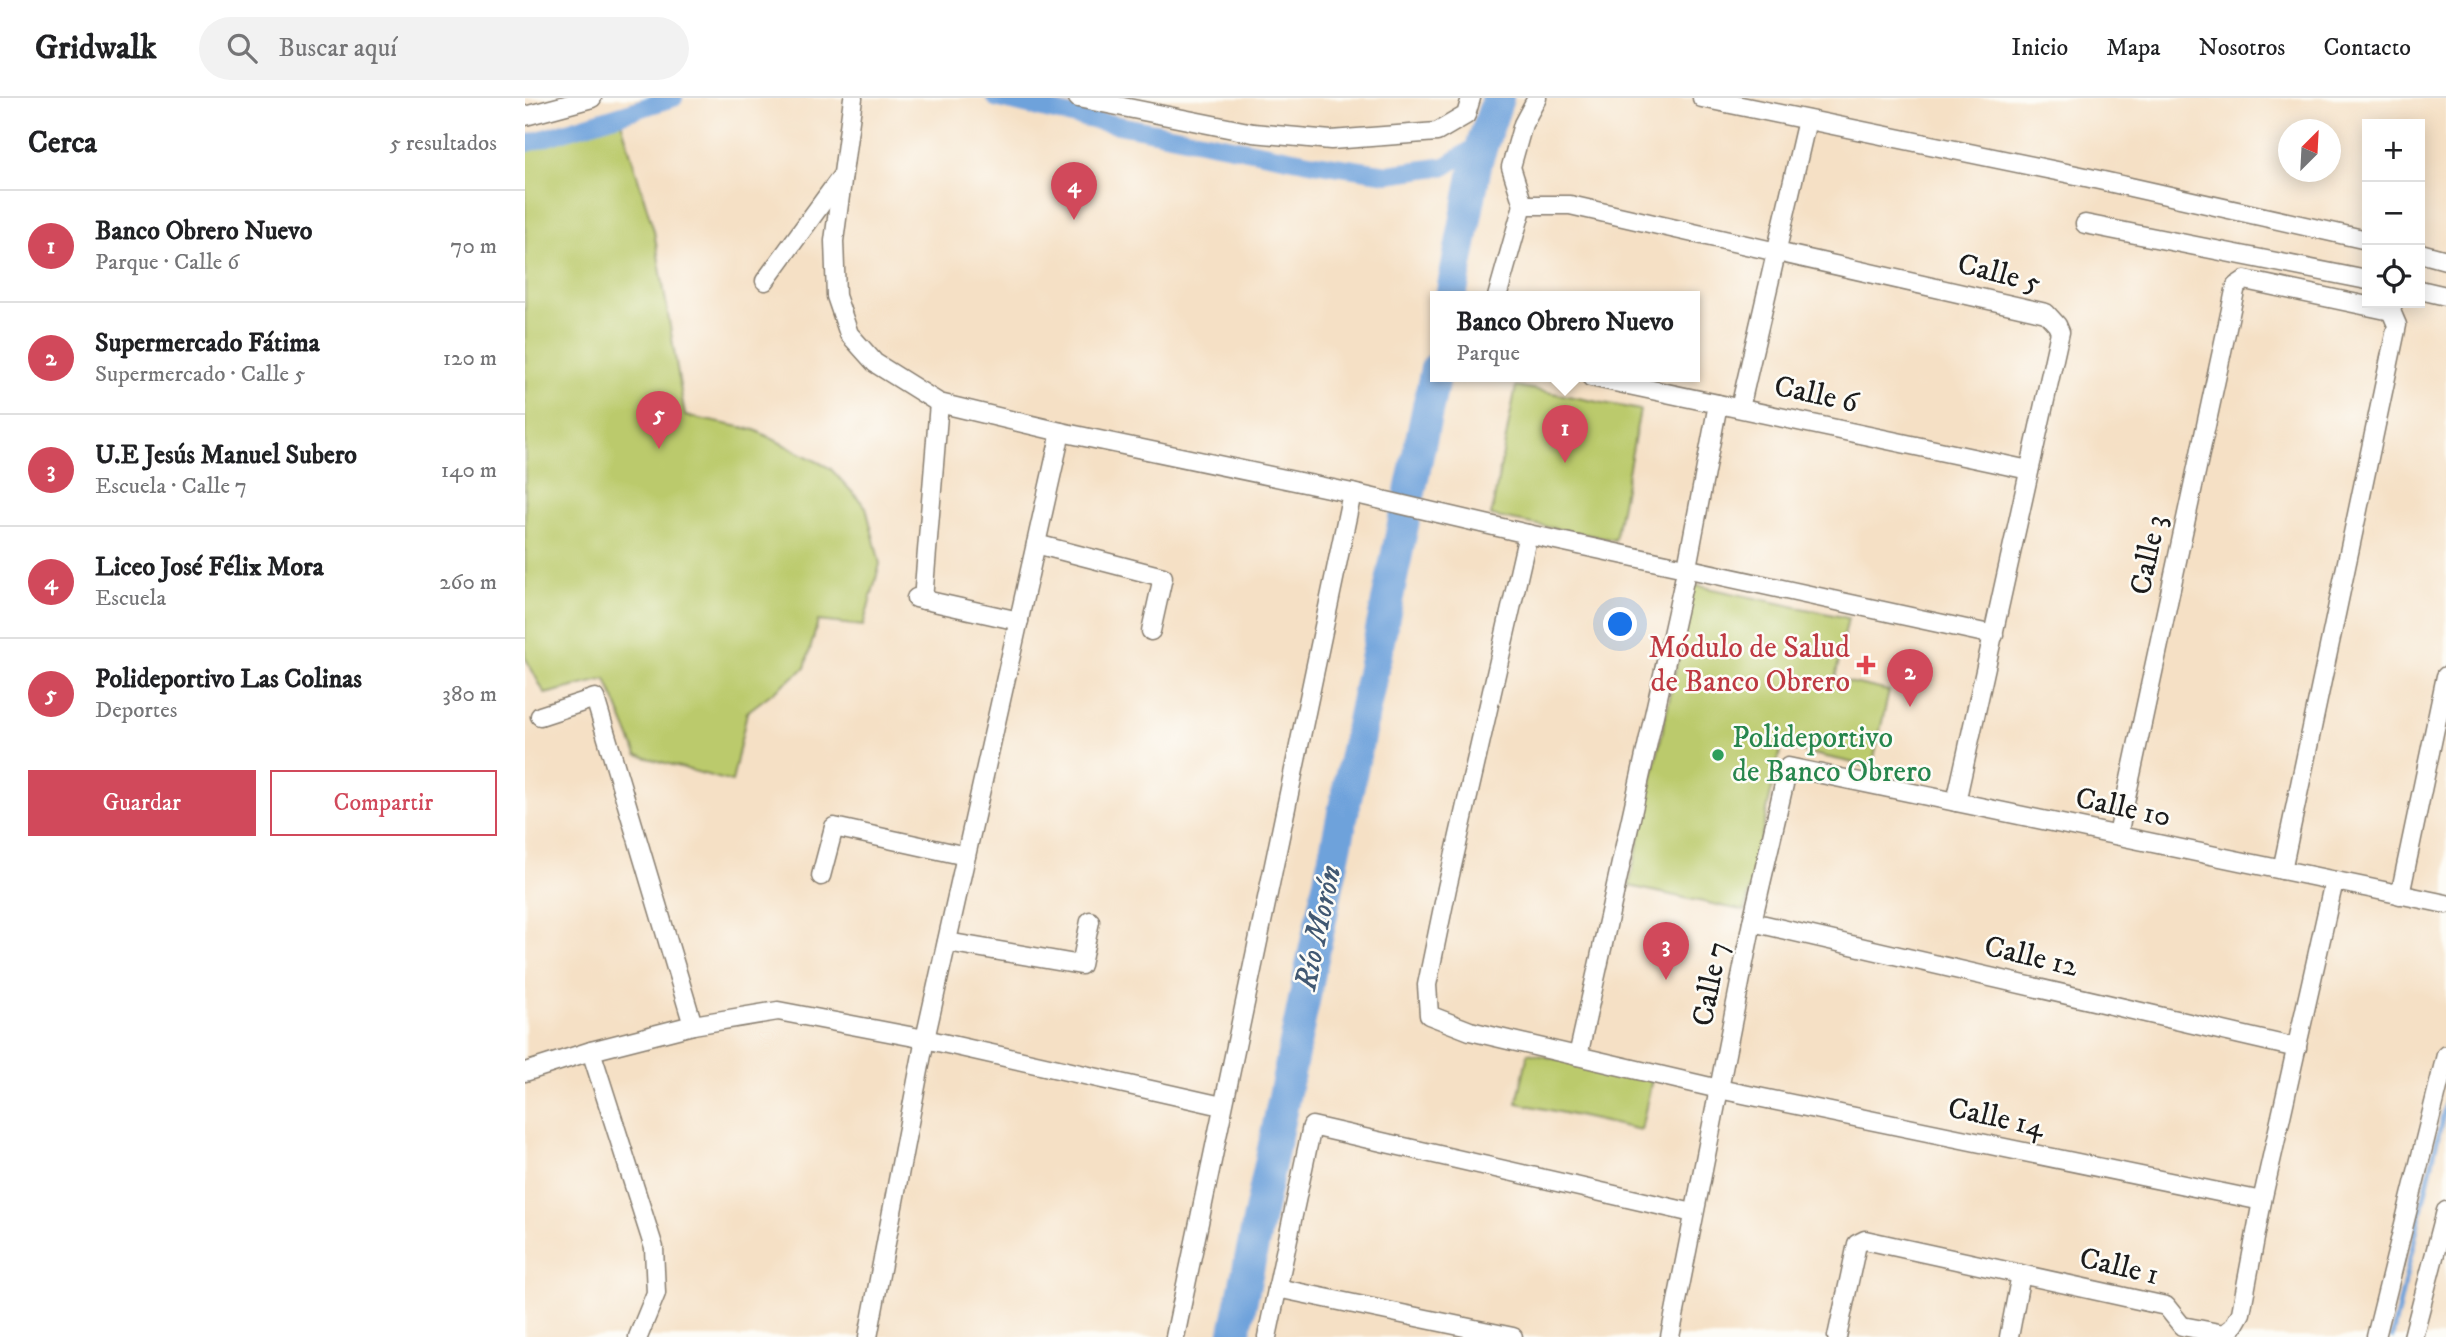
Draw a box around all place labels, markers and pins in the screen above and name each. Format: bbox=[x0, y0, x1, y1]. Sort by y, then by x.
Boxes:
pin: 4 bbox=[1051, 162, 1097, 220]
pin: 5 bbox=[636, 391, 682, 449]
pin: 1 bbox=[1542, 405, 1588, 463]
place label: Módulo de Salud de Banco Obrero bbox=[1648, 630, 1850, 701]
pin: 2 bbox=[1887, 649, 1933, 707]
marker: Módulo de Salud de Banco Obrero bbox=[1856, 655, 1876, 675]
place label: Polideportivo de Banco Obrero bbox=[1732, 720, 1932, 791]
marker: Polideportivo de Banco Obrero bbox=[1710, 747, 1726, 763]
pin: 3 bbox=[1643, 922, 1689, 980]

